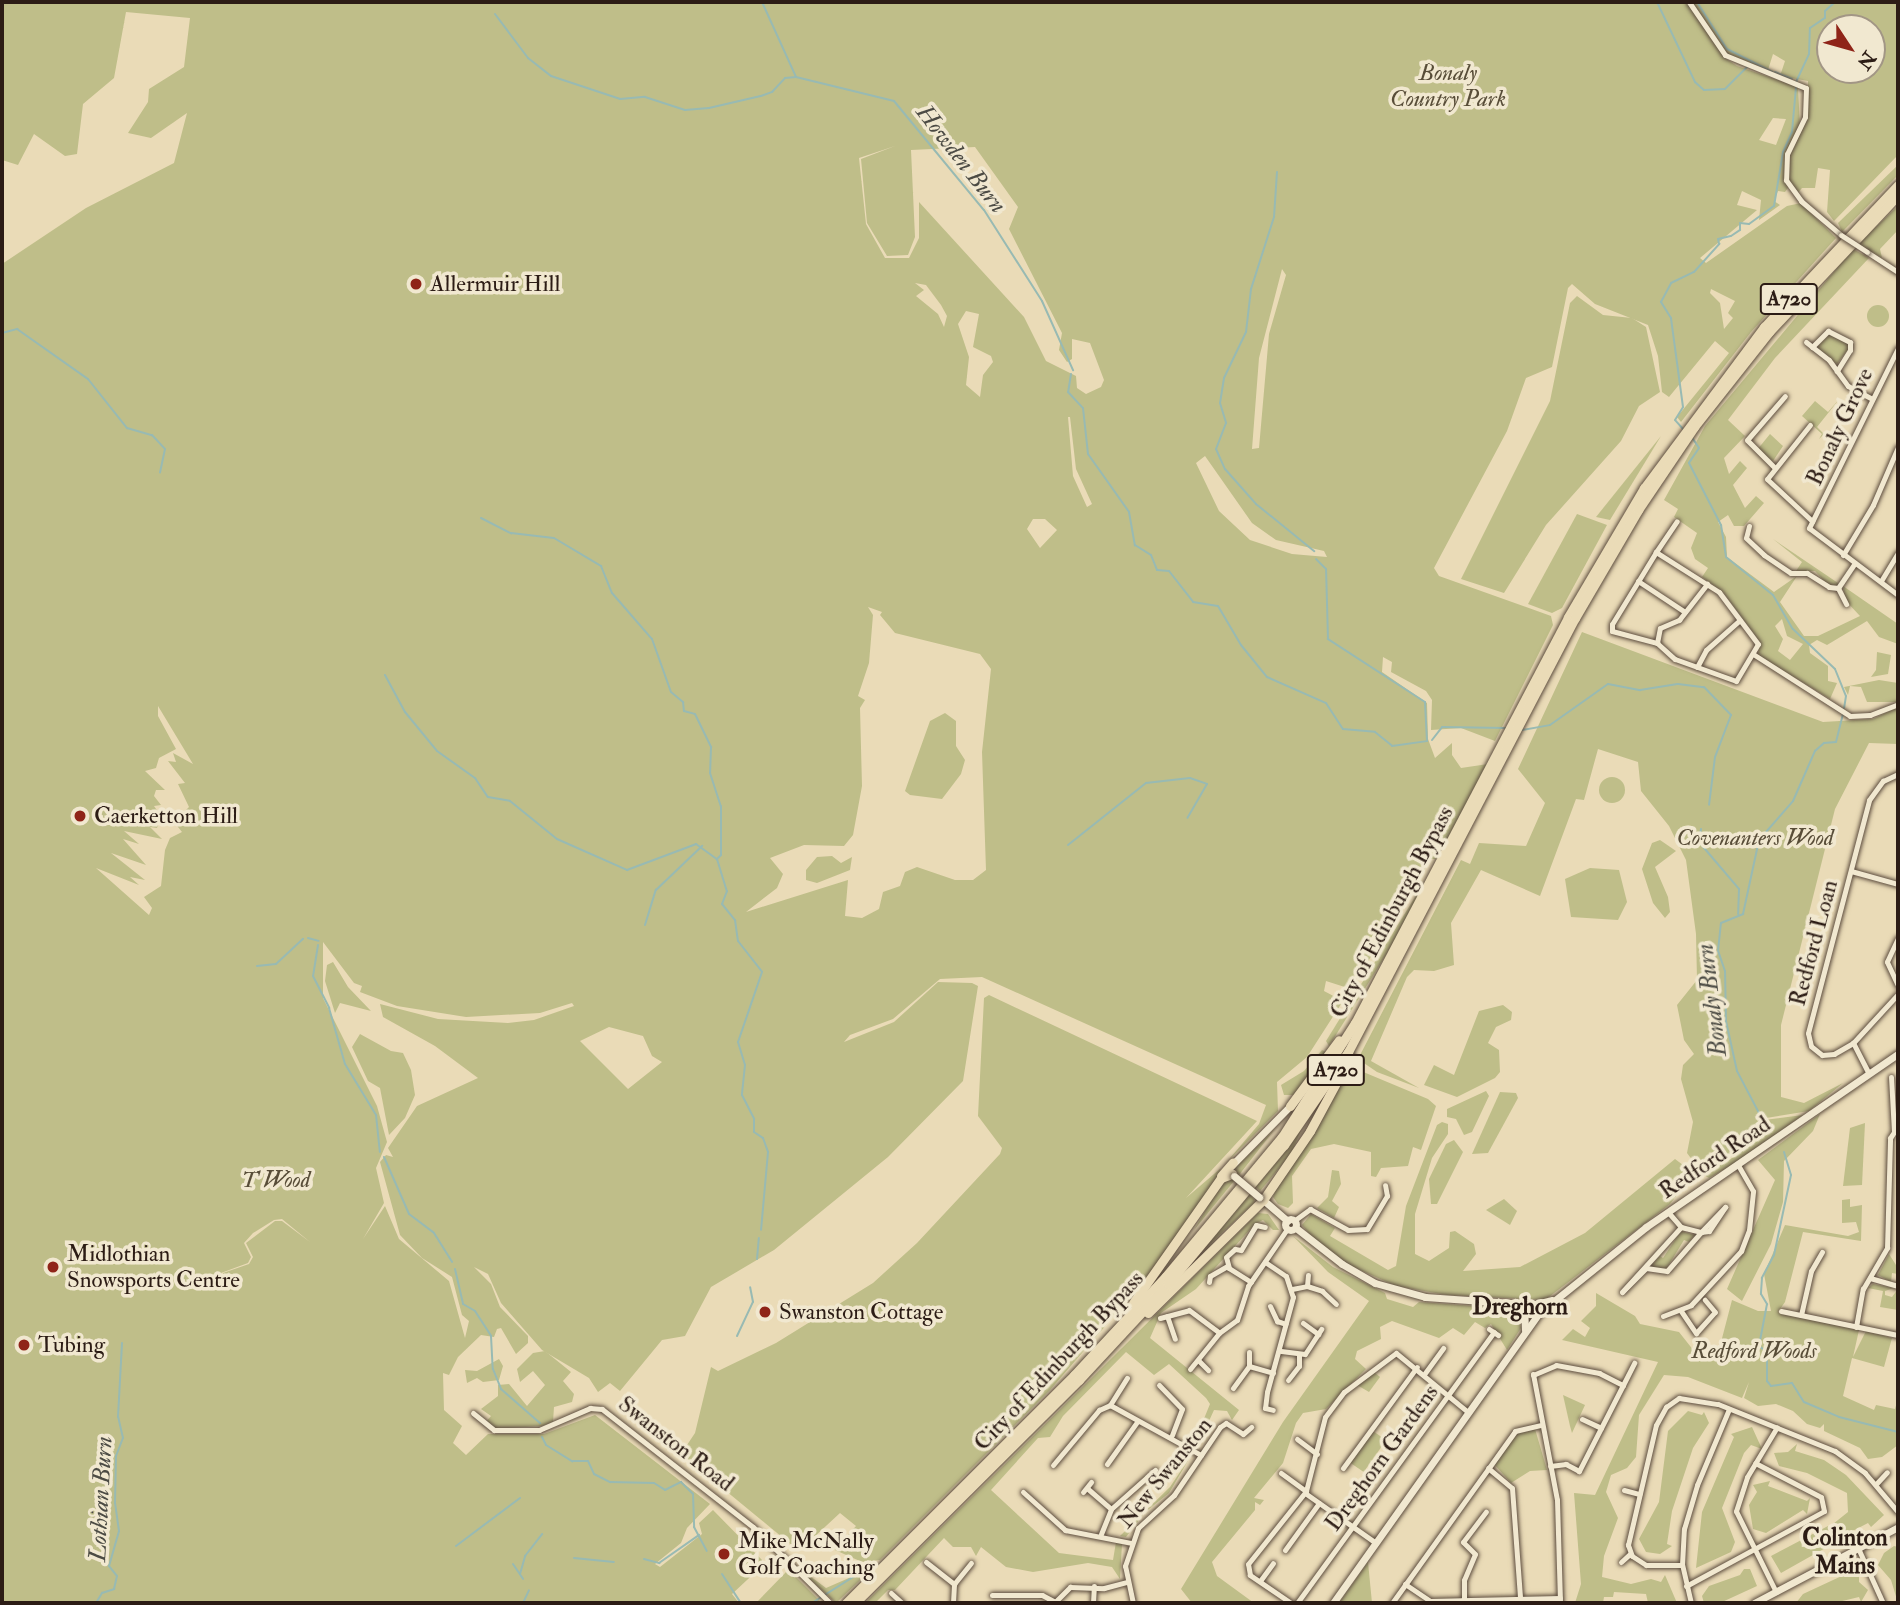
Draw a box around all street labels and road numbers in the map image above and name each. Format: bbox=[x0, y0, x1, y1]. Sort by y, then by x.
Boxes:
road number: A720 bbox=[1759, 282, 1819, 316]
street label: Bonaly Grove bbox=[1801, 364, 1879, 490]
street label: City of Edinburgh Bypass bbox=[1324, 801, 1460, 1023]
street label: Redford Loan bbox=[1784, 877, 1844, 1009]
road number: A720 bbox=[1306, 1052, 1366, 1088]
street label: Redford Road bbox=[1654, 1111, 1776, 1205]
street label: City of Edinburgh Bypass bbox=[968, 1265, 1150, 1457]
street label: Dreghorn Gardens bbox=[1320, 1379, 1444, 1537]
street label: Swanston Road bbox=[613, 1390, 739, 1498]
street label: New Swanston bbox=[1112, 1412, 1218, 1534]

